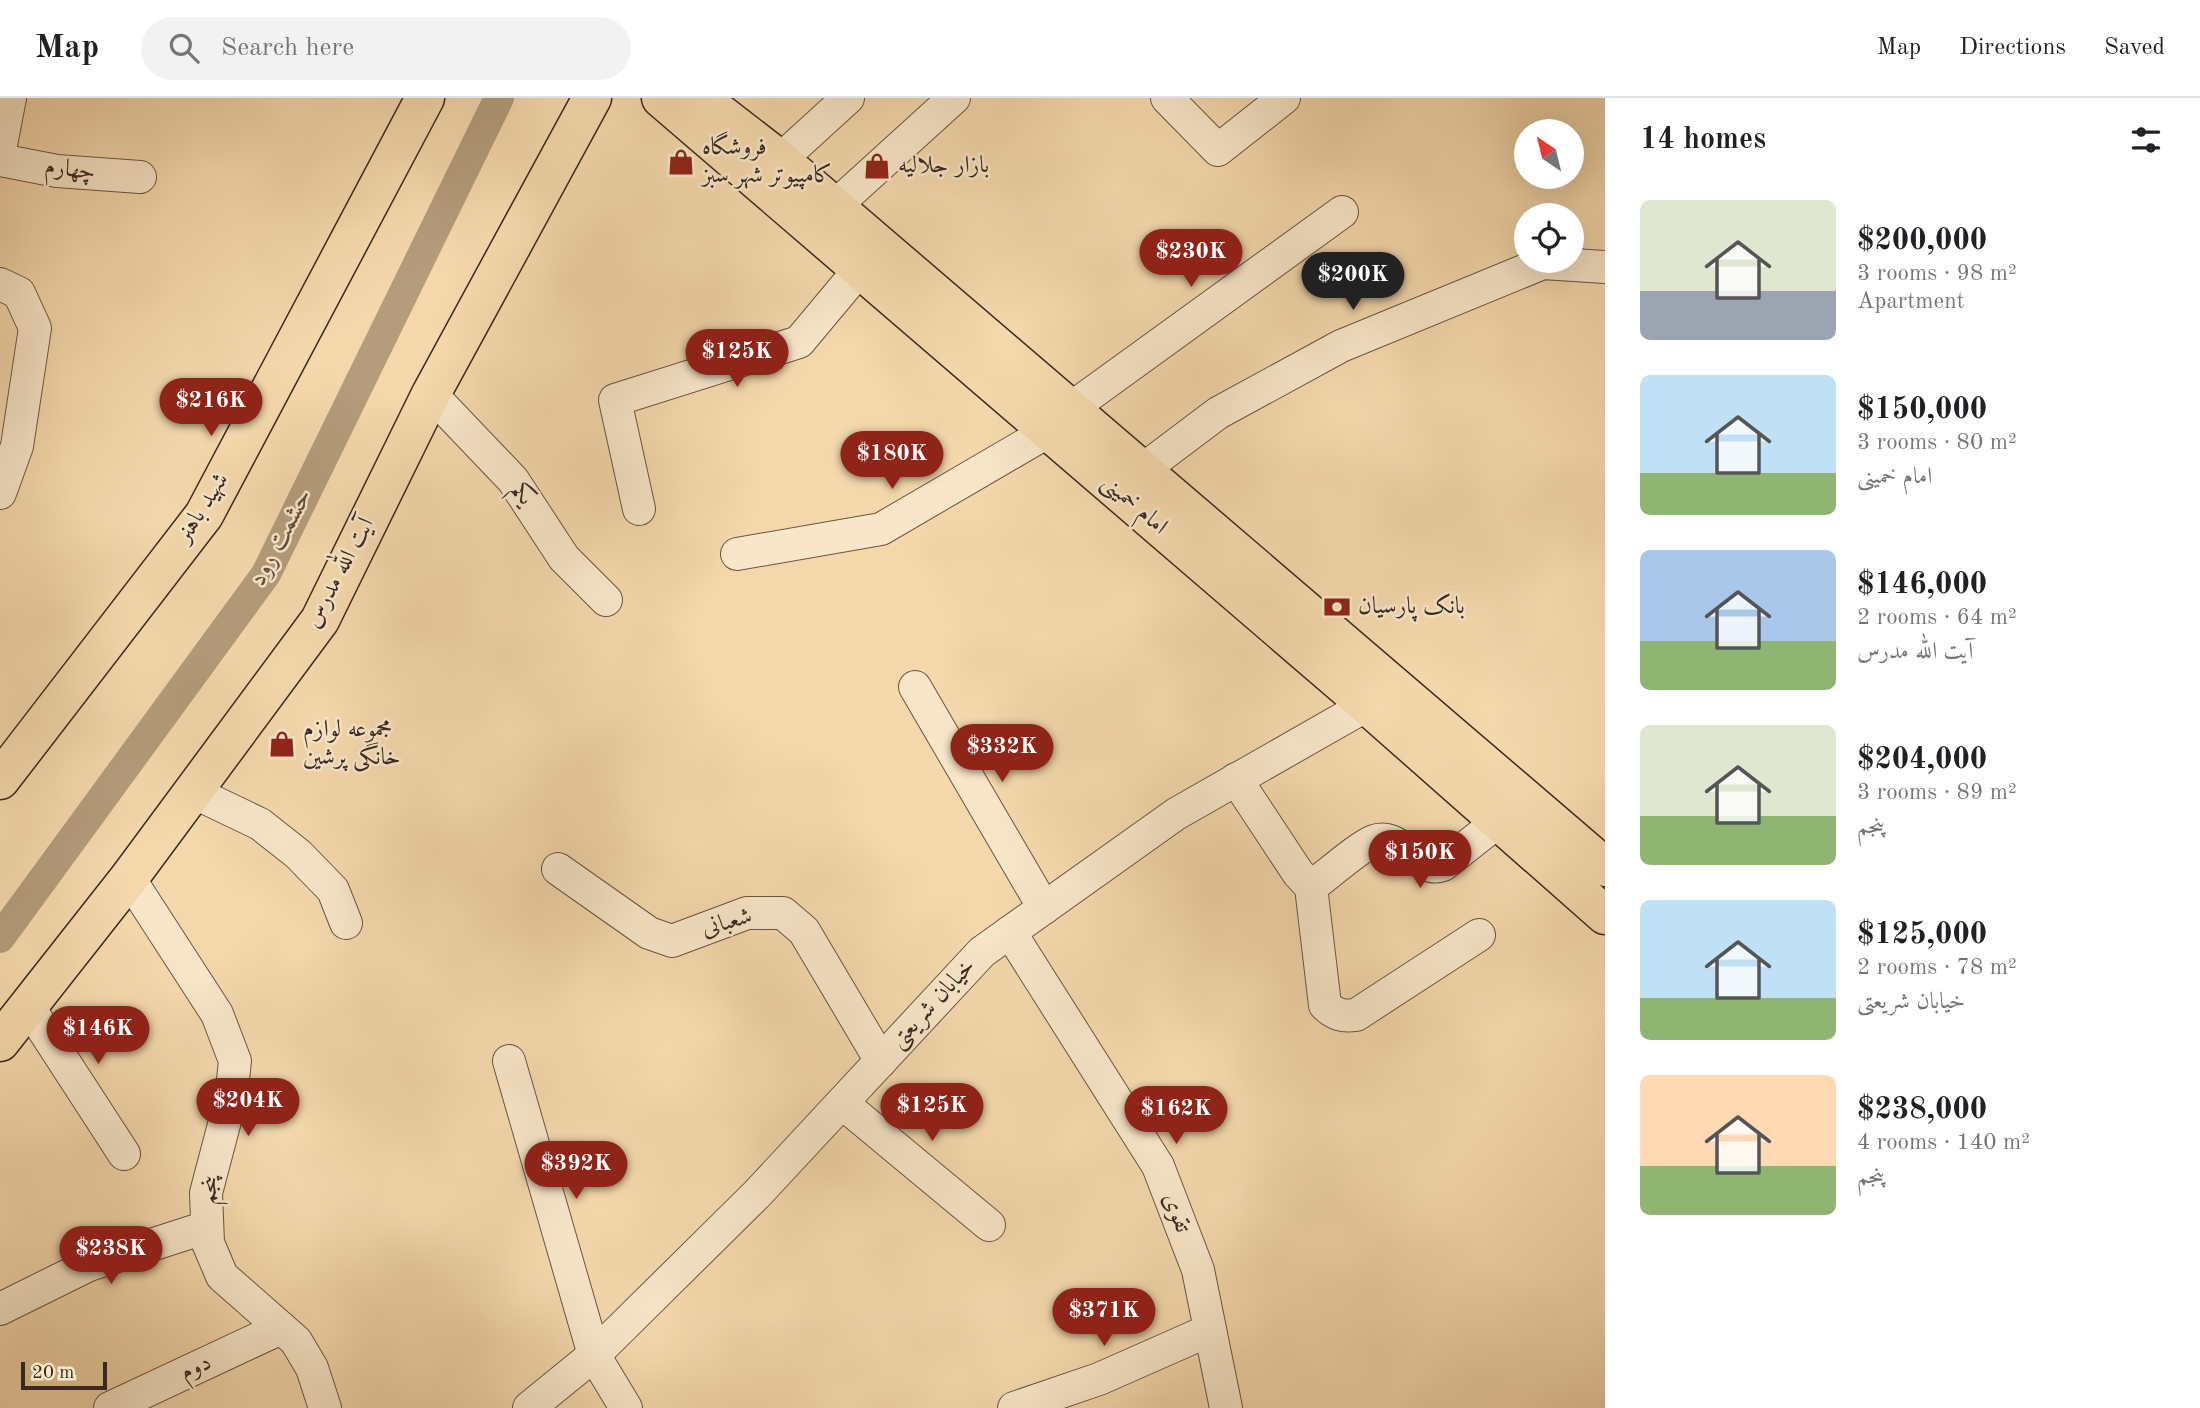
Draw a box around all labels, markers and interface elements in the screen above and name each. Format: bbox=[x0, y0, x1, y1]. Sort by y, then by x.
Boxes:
search box bbox=[141, 17, 631, 80]
icon: search bbox=[165, 29, 203, 67]
text: Map bbox=[35, 32, 99, 65]
text: Search here bbox=[221, 35, 354, 61]
text: Map bbox=[1877, 36, 1921, 60]
text: Directions bbox=[1959, 36, 2066, 60]
text: Saved bbox=[2104, 36, 2165, 60]
north arrow bbox=[1514, 119, 1584, 189]
map controls bbox=[1514, 119, 1584, 273]
icon: filters bbox=[2127, 121, 2165, 159]
text: 14 homes bbox=[1640, 125, 1766, 155]
place label: فروشگاه کامپیوتر شهر سبز bbox=[699, 131, 832, 190]
shop icon: فروشگاه کامپیوتر شهر سبز bbox=[666, 147, 696, 177]
shop icon: بازار جلالیه bbox=[862, 151, 892, 181]
place label: بازار جلالیه bbox=[898, 154, 989, 178]
street label: چهارم bbox=[42, 155, 97, 192]
button: locate bbox=[1514, 203, 1584, 273]
text: $200,000 bbox=[1857, 226, 1987, 256]
icon: home bbox=[1696, 228, 1780, 312]
pin: $230K bbox=[1142, 230, 1240, 289]
text: $230K bbox=[1155, 240, 1227, 263]
pin: $200K bbox=[1304, 252, 1402, 312]
text: 3 rooms · 98 m² bbox=[1857, 262, 2017, 285]
text: $200K bbox=[1317, 263, 1389, 286]
text: Apartment bbox=[1857, 290, 1965, 313]
pin: $125K bbox=[688, 330, 786, 389]
text: $125K bbox=[701, 340, 773, 363]
pin: $216K bbox=[162, 378, 260, 438]
text: $216K bbox=[175, 389, 247, 412]
text: $150,000 bbox=[1857, 395, 1987, 425]
icon: home bbox=[1696, 403, 1780, 487]
text: 3 rooms · 80 m² bbox=[1857, 431, 2017, 454]
pin: $180K bbox=[843, 432, 941, 491]
text: $180K bbox=[856, 442, 928, 465]
text: امام خمینی bbox=[1857, 465, 1932, 488]
street label: شهید باهنر bbox=[171, 469, 234, 550]
street label: امام خمینی bbox=[1092, 470, 1171, 545]
street label: یکم bbox=[500, 477, 541, 515]
water label: حشمت رود bbox=[245, 484, 318, 591]
street label: آیت الله مدرس bbox=[293, 507, 381, 633]
text: $146,000 bbox=[1857, 570, 1987, 600]
icon: home bbox=[1696, 578, 1780, 662]
bank icon: بانک پارسیان bbox=[1322, 592, 1352, 622]
place label: بانک پارسیان bbox=[1358, 593, 1465, 622]
text: 2 rooms · 64 m² bbox=[1857, 606, 2017, 629]
text: آیت الله مدرس bbox=[1857, 640, 1973, 663]
place label: مجموعه لوازم خانگی پرشین bbox=[303, 718, 401, 772]
pin: $332K bbox=[953, 724, 1051, 784]
shop icon: مجموعه لوازم خانگی پرشین bbox=[267, 729, 297, 759]
text: $332K bbox=[966, 735, 1038, 758]
text: $204,000 bbox=[1857, 745, 1987, 775]
icon: home bbox=[1696, 753, 1780, 837]
text: 3 rooms · 89 m² bbox=[1857, 781, 2017, 804]
text: پنجم bbox=[1857, 815, 1885, 838]
pin: $150K bbox=[1371, 830, 1469, 890]
text: $150K bbox=[1384, 841, 1456, 864]
street label: شعبانی bbox=[699, 904, 755, 942]
text: $125,000 bbox=[1857, 920, 1987, 950]
icon: home bbox=[1696, 928, 1780, 1012]
street label: خیابان شریعتی bbox=[886, 955, 982, 1056]
text: 2 rooms · 78 m² bbox=[1857, 956, 2017, 979]
text: خیابان شریعتی bbox=[1857, 990, 1965, 1013]
pin: $146K bbox=[49, 1006, 147, 1066]
text: $146K bbox=[62, 1017, 134, 1040]
pin: $204K bbox=[199, 1079, 297, 1138]
pin: $125K bbox=[883, 1084, 981, 1143]
pin: $162K bbox=[1127, 1086, 1225, 1146]
text: $204K bbox=[212, 1089, 284, 1112]
text: $125K bbox=[896, 1094, 968, 1117]
text: $238,000 bbox=[1857, 1095, 1987, 1125]
text: $162K bbox=[1140, 1097, 1212, 1120]
icon: home bbox=[1696, 1103, 1780, 1187]
text: 4 rooms · 140 m² bbox=[1857, 1131, 2030, 1154]
pin: $392K bbox=[527, 1142, 625, 1201]
text: $392K bbox=[540, 1152, 612, 1175]
text: پنجم bbox=[1857, 1165, 1885, 1188]
street label: پنجم bbox=[196, 1172, 232, 1207]
street label: تقوی bbox=[1157, 1190, 1195, 1237]
pin: $238K bbox=[62, 1226, 160, 1286]
text: $238K bbox=[75, 1237, 147, 1260]
pin: $371K bbox=[1055, 1288, 1153, 1348]
text: $371K bbox=[1068, 1299, 1140, 1322]
street label: دوم bbox=[177, 1351, 218, 1392]
scale bar bbox=[21, 1359, 107, 1391]
text: 20 m bbox=[32, 1364, 74, 1383]

